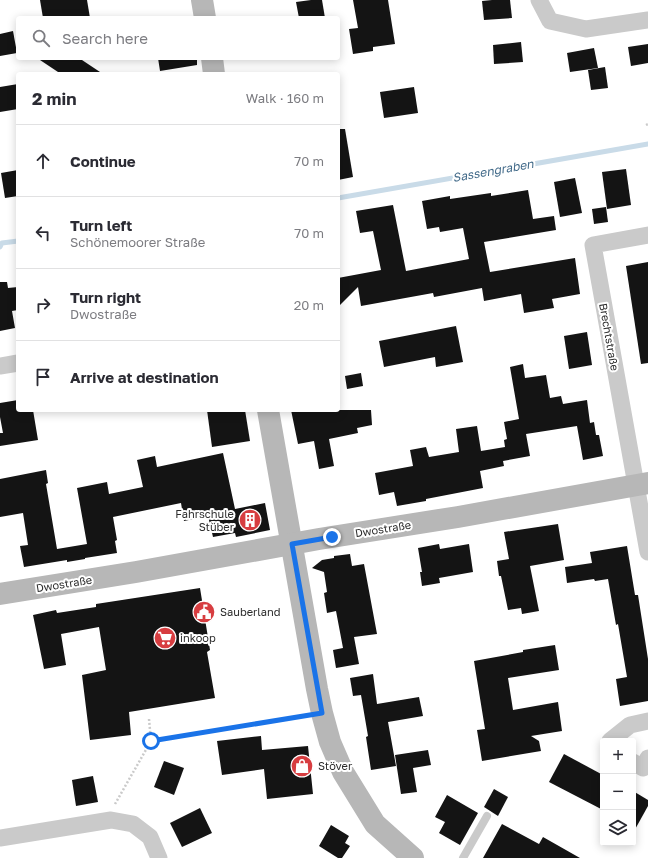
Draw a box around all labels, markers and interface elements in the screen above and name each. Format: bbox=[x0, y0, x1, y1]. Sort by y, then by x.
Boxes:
search box bbox=[16, 16, 340, 60]
icon: search bbox=[30, 27, 52, 49]
text: Search here bbox=[62, 29, 148, 47]
text: 2 min bbox=[32, 88, 76, 109]
text: Walk · 160 m bbox=[246, 90, 324, 106]
icon: ahead bbox=[32, 150, 54, 172]
text: Continue bbox=[70, 152, 136, 170]
text: 70 m bbox=[294, 153, 324, 169]
water label: Sassengraben bbox=[451, 156, 535, 185]
text: Turn left bbox=[70, 216, 132, 234]
icon: left bbox=[32, 222, 54, 244]
text: 70 m bbox=[294, 225, 324, 241]
text: Schönemoorer Straße bbox=[70, 234, 205, 250]
text: Turn right bbox=[70, 288, 141, 306]
icon: right bbox=[32, 294, 54, 316]
text: 20 m bbox=[294, 297, 324, 313]
street label: Brechtstraße bbox=[597, 302, 622, 372]
text: Dwostraße bbox=[70, 306, 137, 322]
icon: arrive bbox=[32, 366, 54, 388]
text: Arrive at destination bbox=[70, 368, 219, 386]
place label: Fahrschule Stüber bbox=[175, 507, 235, 533]
building icon: Fahrschule Stüber bbox=[237, 507, 263, 533]
street label: Dwostraße bbox=[354, 518, 412, 539]
route end bbox=[323, 528, 341, 546]
street label: Dwostraße bbox=[35, 573, 93, 594]
public building icon: Sauberland bbox=[191, 599, 217, 625]
place label: Sauberland bbox=[220, 605, 281, 618]
supermarket icon: inkoop bbox=[152, 625, 178, 651]
place label: inkoop bbox=[180, 631, 216, 644]
route start bbox=[142, 732, 160, 750]
map controls bbox=[600, 738, 636, 846]
button: + bbox=[600, 738, 636, 774]
shop icon: Stöver bbox=[289, 753, 315, 779]
place label: Stöver bbox=[318, 759, 353, 772]
button: − bbox=[600, 774, 636, 810]
button: layers bbox=[600, 810, 636, 846]

